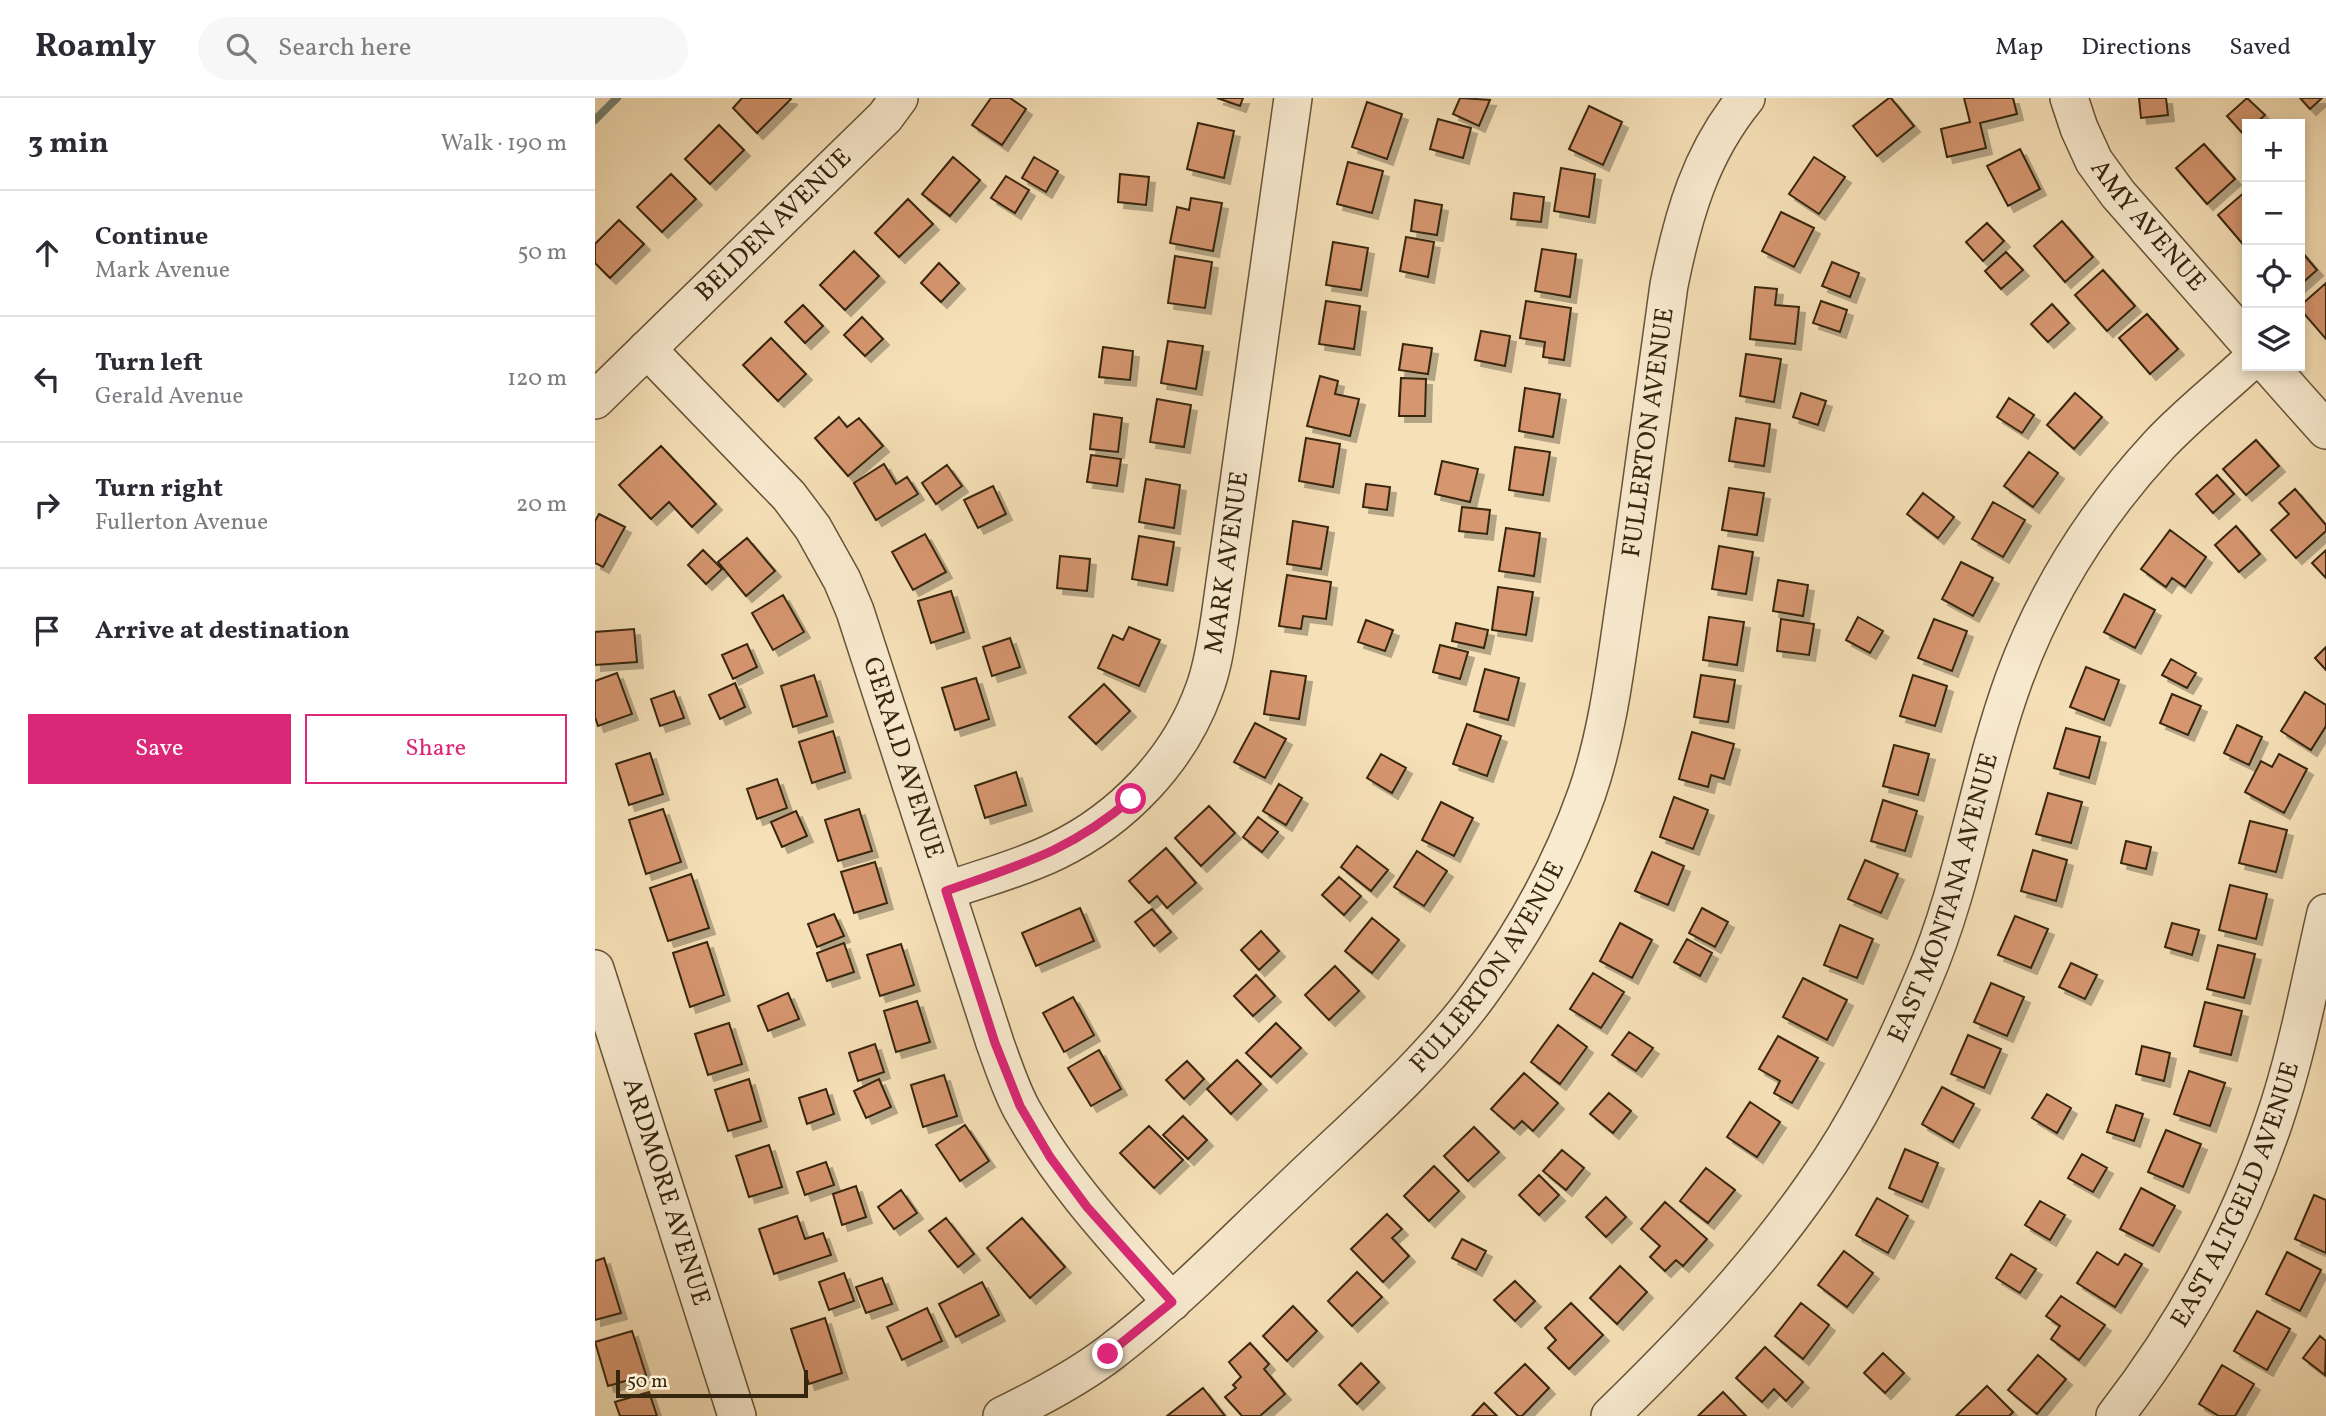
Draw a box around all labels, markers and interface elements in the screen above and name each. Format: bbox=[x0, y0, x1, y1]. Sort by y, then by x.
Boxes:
search box bbox=[198, 17, 688, 80]
text: Roamly bbox=[35, 25, 156, 71]
icon: search bbox=[222, 29, 260, 67]
text: Search here bbox=[278, 30, 411, 66]
text: Map bbox=[1995, 31, 2043, 65]
text: Directions bbox=[2081, 31, 2191, 65]
text: Saved bbox=[2229, 31, 2291, 65]
map controls bbox=[2242, 119, 2305, 371]
button: + bbox=[2242, 119, 2305, 182]
text: 3 min bbox=[28, 123, 109, 165]
text: Walk · 190 m bbox=[441, 128, 567, 160]
street label: BELDEN AVENUE bbox=[688, 141, 860, 310]
street label: AMY AVENUE bbox=[2081, 153, 2214, 300]
button: − bbox=[2242, 182, 2305, 245]
text: Continue bbox=[95, 219, 208, 255]
icon: ahead bbox=[28, 234, 66, 272]
text: 50 m bbox=[518, 237, 567, 269]
button: locate bbox=[2242, 245, 2305, 308]
text: Mark Avenue bbox=[95, 255, 230, 287]
street label: FULLERTON AVENUE bbox=[1614, 305, 1684, 560]
button: layers bbox=[2242, 308, 2305, 371]
text: Turn left bbox=[95, 345, 203, 381]
icon: left bbox=[28, 360, 66, 398]
text: 120 m bbox=[507, 363, 567, 395]
text: Gerald Avenue bbox=[95, 381, 244, 413]
street label: MARK AVENUE bbox=[1196, 469, 1258, 656]
text: Turn right bbox=[95, 471, 223, 507]
icon: right bbox=[28, 486, 66, 524]
text: 20 m bbox=[516, 489, 567, 521]
text: Fullerton Avenue bbox=[95, 507, 268, 539]
icon: arrive bbox=[28, 612, 66, 650]
text: Arrive at destination bbox=[95, 613, 350, 649]
street label: GERALD AVENUE bbox=[853, 653, 952, 863]
button: Save bbox=[28, 714, 291, 784]
button: Share bbox=[305, 714, 567, 784]
street label: EAST MONTANA AVENUE bbox=[1880, 749, 2008, 1049]
route start bbox=[1115, 783, 1146, 814]
street label: FULLERTON AVENUE bbox=[1402, 855, 1574, 1081]
street label: EAST ALTGELD AVENUE bbox=[2163, 1058, 2309, 1335]
street label: ARDMORE AVENUE bbox=[613, 1073, 719, 1311]
route end bbox=[1092, 1338, 1123, 1369]
scale bar bbox=[616, 1367, 809, 1399]
text: 50 m bbox=[627, 1369, 668, 1395]

